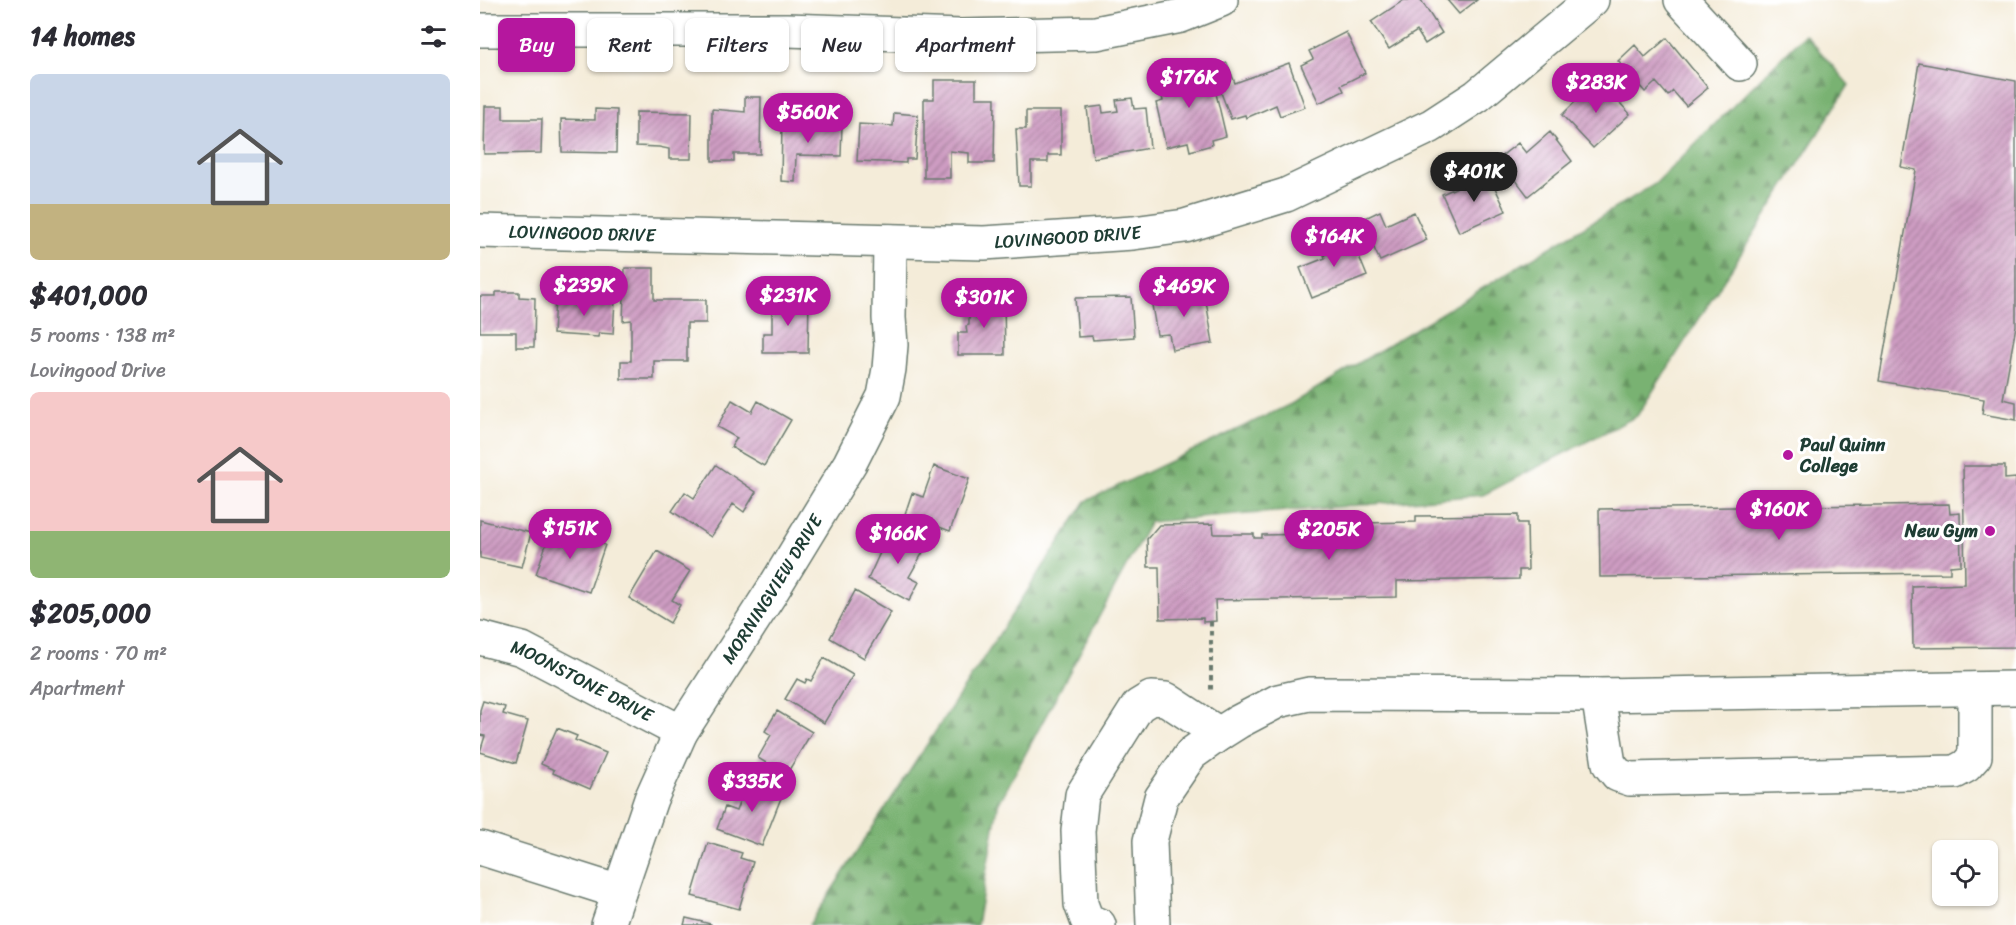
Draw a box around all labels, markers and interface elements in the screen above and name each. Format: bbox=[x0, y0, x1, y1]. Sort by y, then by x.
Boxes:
text: 14 homes bbox=[30, 13, 135, 59]
chip: Buy bbox=[498, 18, 575, 72]
chip: Rent bbox=[587, 18, 673, 72]
chip: Filters bbox=[685, 18, 789, 72]
chip: New bbox=[801, 18, 883, 72]
chip: Apartment bbox=[895, 18, 1036, 72]
icon: filters bbox=[417, 20, 450, 53]
pin: $176K bbox=[1147, 58, 1231, 109]
text: $176K bbox=[1161, 60, 1217, 95]
pin: $283K bbox=[1554, 63, 1638, 114]
text: $283K bbox=[1566, 65, 1626, 100]
pin: $560K bbox=[766, 93, 850, 144]
text: $560K bbox=[777, 95, 839, 130]
icon: home bbox=[186, 113, 294, 221]
pin: $401K bbox=[1432, 152, 1516, 203]
text: $401K bbox=[1444, 154, 1504, 189]
street label: LOVINGOOD DRIVE bbox=[508, 216, 657, 251]
street label: LOVINGOOD DRIVE bbox=[993, 216, 1144, 258]
pin: $164K bbox=[1292, 217, 1376, 268]
text: $164K bbox=[1305, 219, 1363, 254]
pin: $239K bbox=[542, 266, 626, 317]
pin: $469K bbox=[1142, 267, 1226, 318]
text: $239K bbox=[554, 268, 614, 303]
text: $469K bbox=[1153, 269, 1215, 304]
text: $401,000 bbox=[30, 272, 148, 318]
pin: $231K bbox=[746, 276, 830, 327]
text: $231K bbox=[760, 278, 816, 313]
pin: $301K bbox=[942, 278, 1026, 329]
text: $301K bbox=[955, 280, 1013, 315]
text: 5 rooms · 138 m² bbox=[30, 318, 175, 353]
text: Lovingood Drive bbox=[30, 353, 166, 388]
place label: Paul Quinn College bbox=[1799, 429, 1885, 482]
icon: home bbox=[186, 431, 294, 539]
marker: Paul Quinn College bbox=[1781, 448, 1795, 462]
pin: $160K bbox=[1737, 490, 1821, 541]
text: $160K bbox=[1750, 492, 1808, 527]
street label: MORNINGVIEW DRIVE bbox=[713, 507, 832, 670]
pin: $151K bbox=[528, 509, 612, 560]
pin: $205K bbox=[1287, 510, 1371, 561]
text: $151K bbox=[543, 511, 598, 546]
text: $205K bbox=[1298, 512, 1360, 547]
pin: $166K bbox=[856, 514, 940, 565]
place label: New Gym bbox=[1904, 515, 1978, 547]
text: $166K bbox=[870, 516, 926, 551]
marker: New Gym bbox=[1983, 524, 1997, 538]
text: $205,000 bbox=[30, 590, 151, 636]
street label: MOONSTONE DRIVE bbox=[507, 631, 660, 731]
text: 2 rooms · 70 m² bbox=[30, 636, 167, 671]
text: Apartment bbox=[30, 671, 124, 706]
pin: $335K bbox=[710, 762, 794, 813]
text: $335K bbox=[722, 764, 782, 799]
map controls bbox=[1932, 840, 1998, 906]
button: locate bbox=[1932, 840, 1998, 906]

